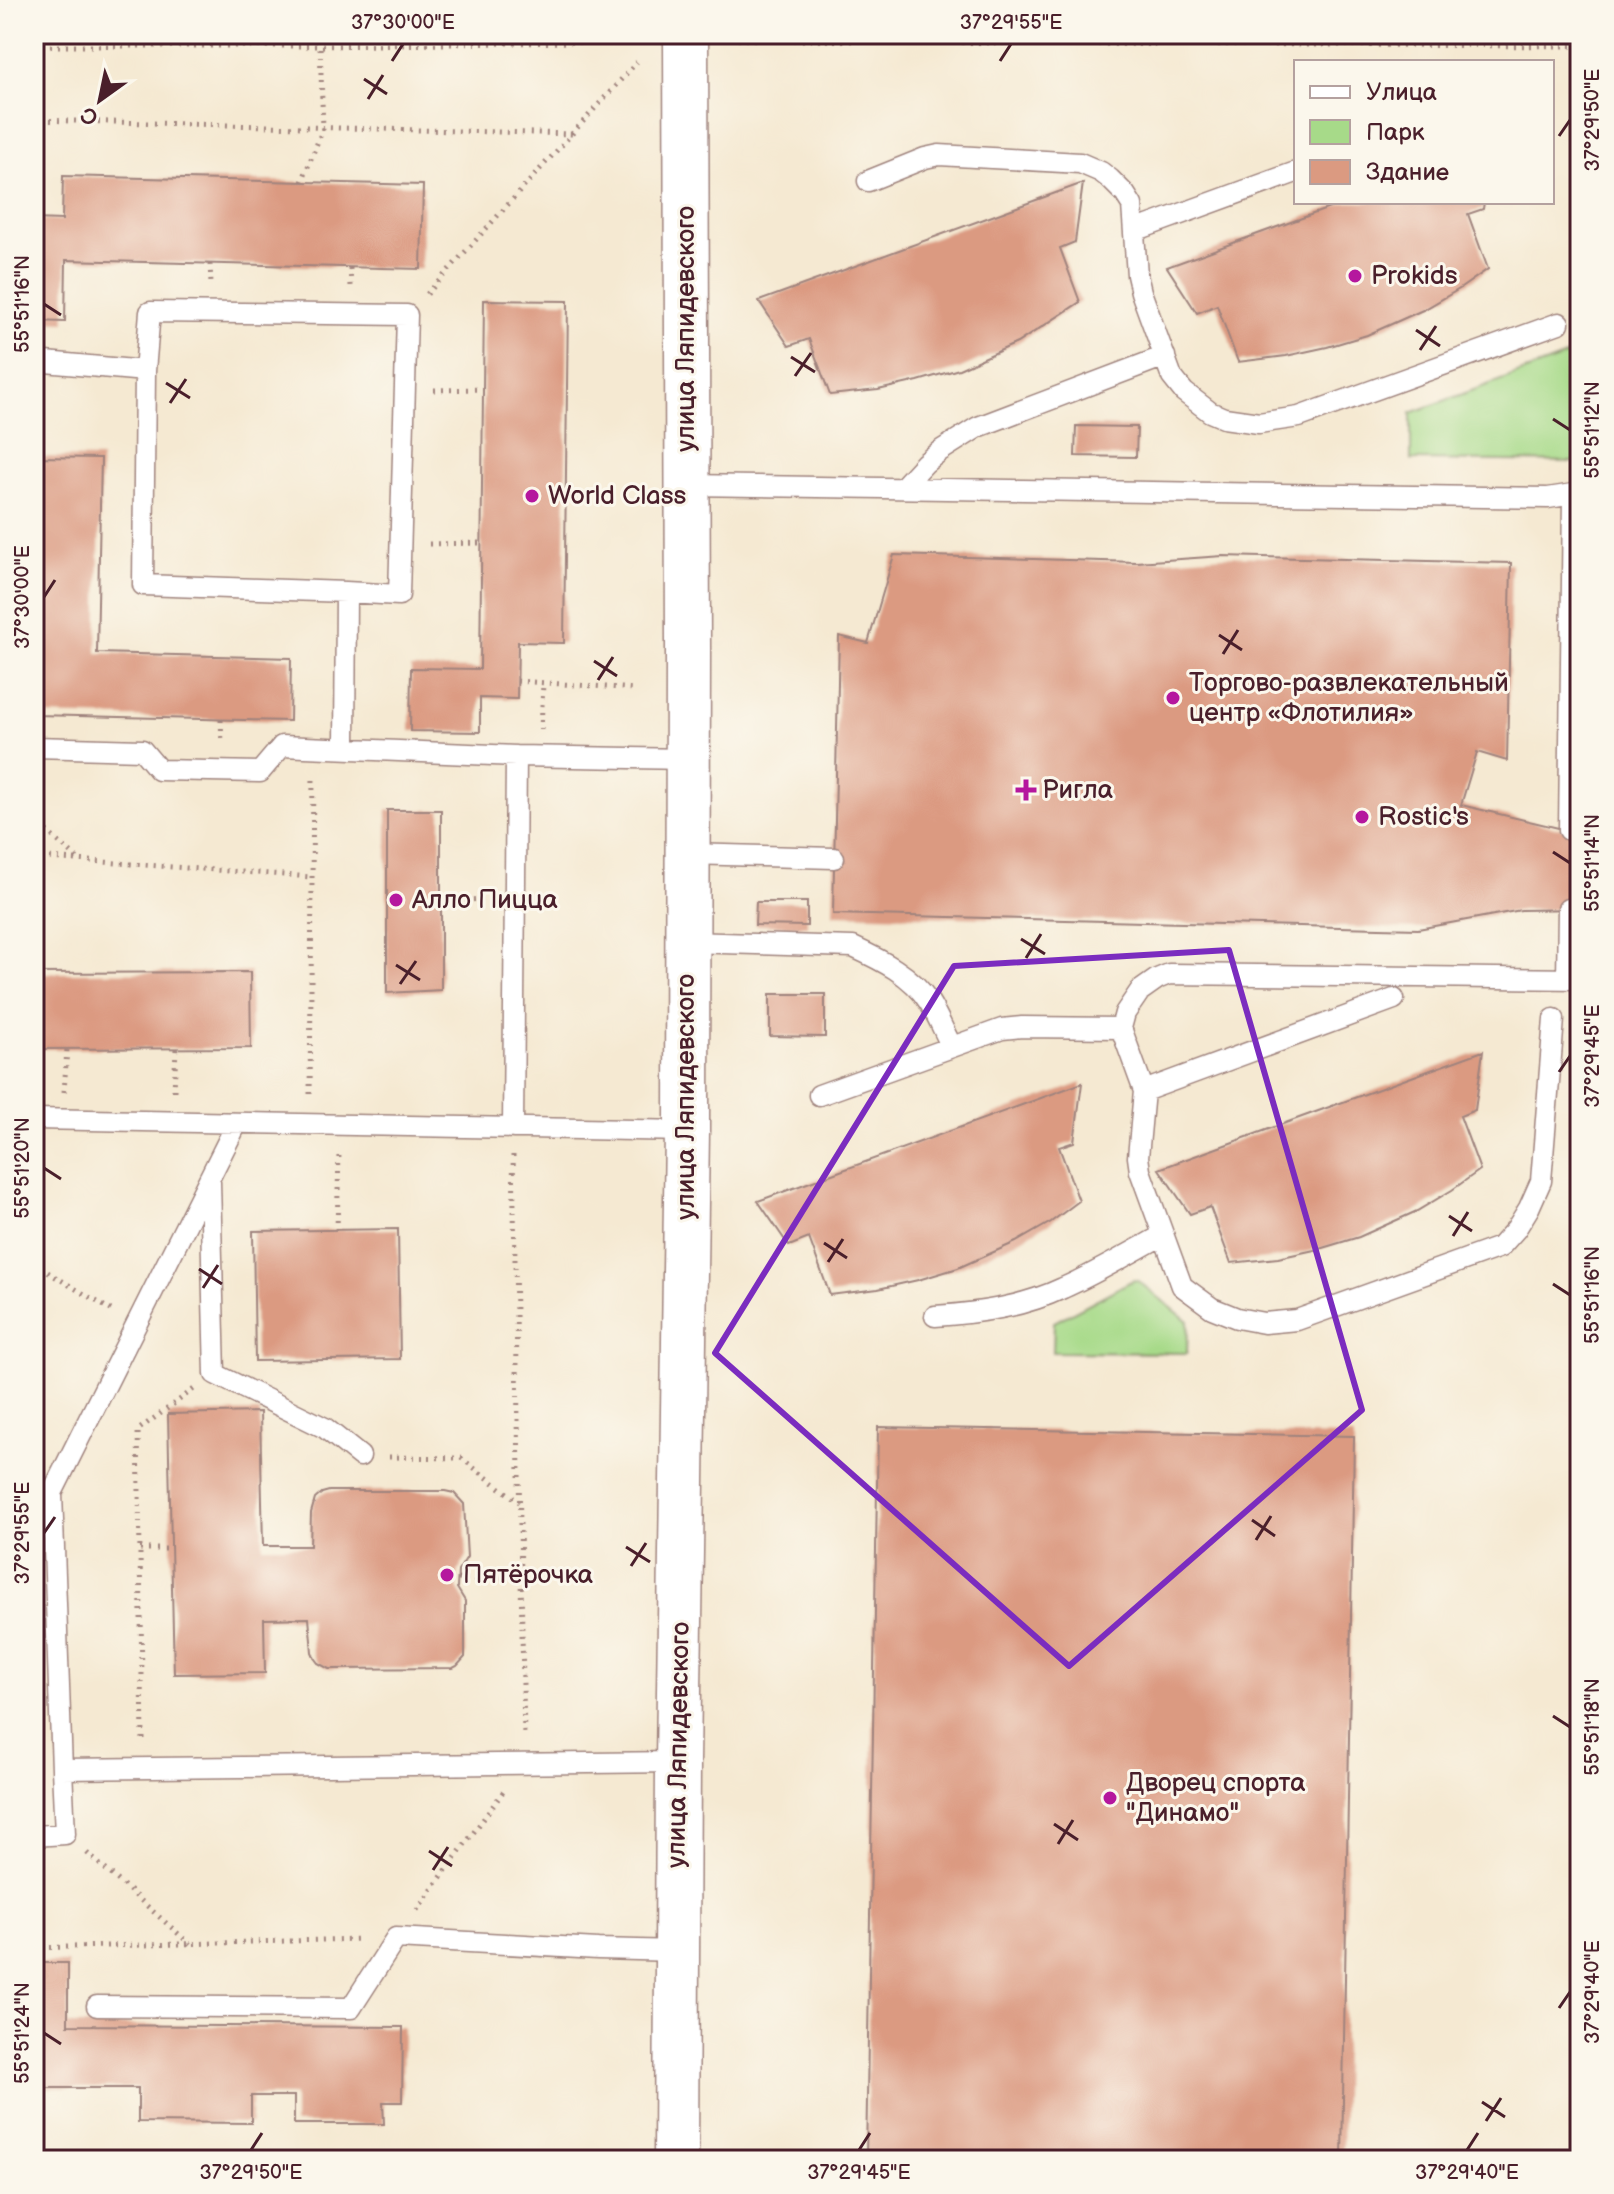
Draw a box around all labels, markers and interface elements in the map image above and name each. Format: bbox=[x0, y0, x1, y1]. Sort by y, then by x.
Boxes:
text: 37°30'00"E bbox=[351, 11, 455, 35]
text: 37°29'55"E bbox=[960, 11, 1062, 35]
north arrow bbox=[60, 60, 140, 140]
legend bbox=[1294, 60, 1554, 204]
text: 37°29'50"E bbox=[1581, 68, 1605, 172]
text: Улица bbox=[1366, 78, 1437, 107]
text: С bbox=[76, 100, 104, 131]
text: Парк bbox=[1366, 118, 1425, 147]
text: Здание bbox=[1366, 158, 1449, 187]
street label: улица Ляпидевского bbox=[671, 206, 702, 452]
text: 55°51'16"N bbox=[11, 255, 35, 353]
place label: Prokids bbox=[1371, 261, 1458, 292]
marker: Prokids bbox=[1346, 267, 1364, 285]
text: 55°51'12"N bbox=[1581, 381, 1605, 479]
place label: World Class bbox=[548, 481, 687, 512]
marker: World Class bbox=[523, 487, 541, 505]
text: 37°30'00"E bbox=[11, 545, 35, 649]
place label: Торгово-развлекательный центр «Флотилия» bbox=[1189, 668, 1509, 729]
marker: Торгово-развлекательный центр «Флотилия» bbox=[1164, 689, 1182, 707]
place label: Ригла bbox=[1042, 775, 1113, 806]
marker: Ригла bbox=[1017, 781, 1035, 799]
place label: Rostic's bbox=[1378, 802, 1469, 833]
marker: Rostic's bbox=[1353, 808, 1371, 826]
text: 55°51'14"N bbox=[1581, 814, 1605, 912]
place label: Алло Пицца bbox=[411, 885, 558, 916]
marker: Алло Пицца bbox=[387, 891, 405, 909]
street label: улица Ляпидевского bbox=[671, 974, 702, 1220]
text: 37°29'45"E bbox=[1581, 1004, 1605, 1108]
text: 55°51'20"N bbox=[11, 1117, 35, 1219]
text: 55°51'16"N bbox=[1581, 1246, 1605, 1344]
text: 37°29'55"E bbox=[11, 1482, 35, 1584]
place label: Пятёрочка bbox=[463, 1560, 593, 1591]
marker: Пятёрочка bbox=[438, 1566, 456, 1584]
street label: улица Ляпидевского bbox=[661, 1622, 697, 1868]
text: 55°51'18"N bbox=[1581, 1678, 1605, 1776]
place label: Дворец спорта "Динамо" bbox=[1126, 1768, 1306, 1829]
marker: Дворец спорта "Динамо" bbox=[1101, 1789, 1119, 1807]
text: 37°29'40"E bbox=[1581, 1940, 1605, 2044]
text: 55°51'24"N bbox=[11, 1982, 35, 2084]
text: 37°29'50"E bbox=[199, 2161, 303, 2185]
text: 37°29'45"E bbox=[807, 2161, 911, 2185]
text: 37°29'40"E bbox=[1415, 2161, 1519, 2185]

